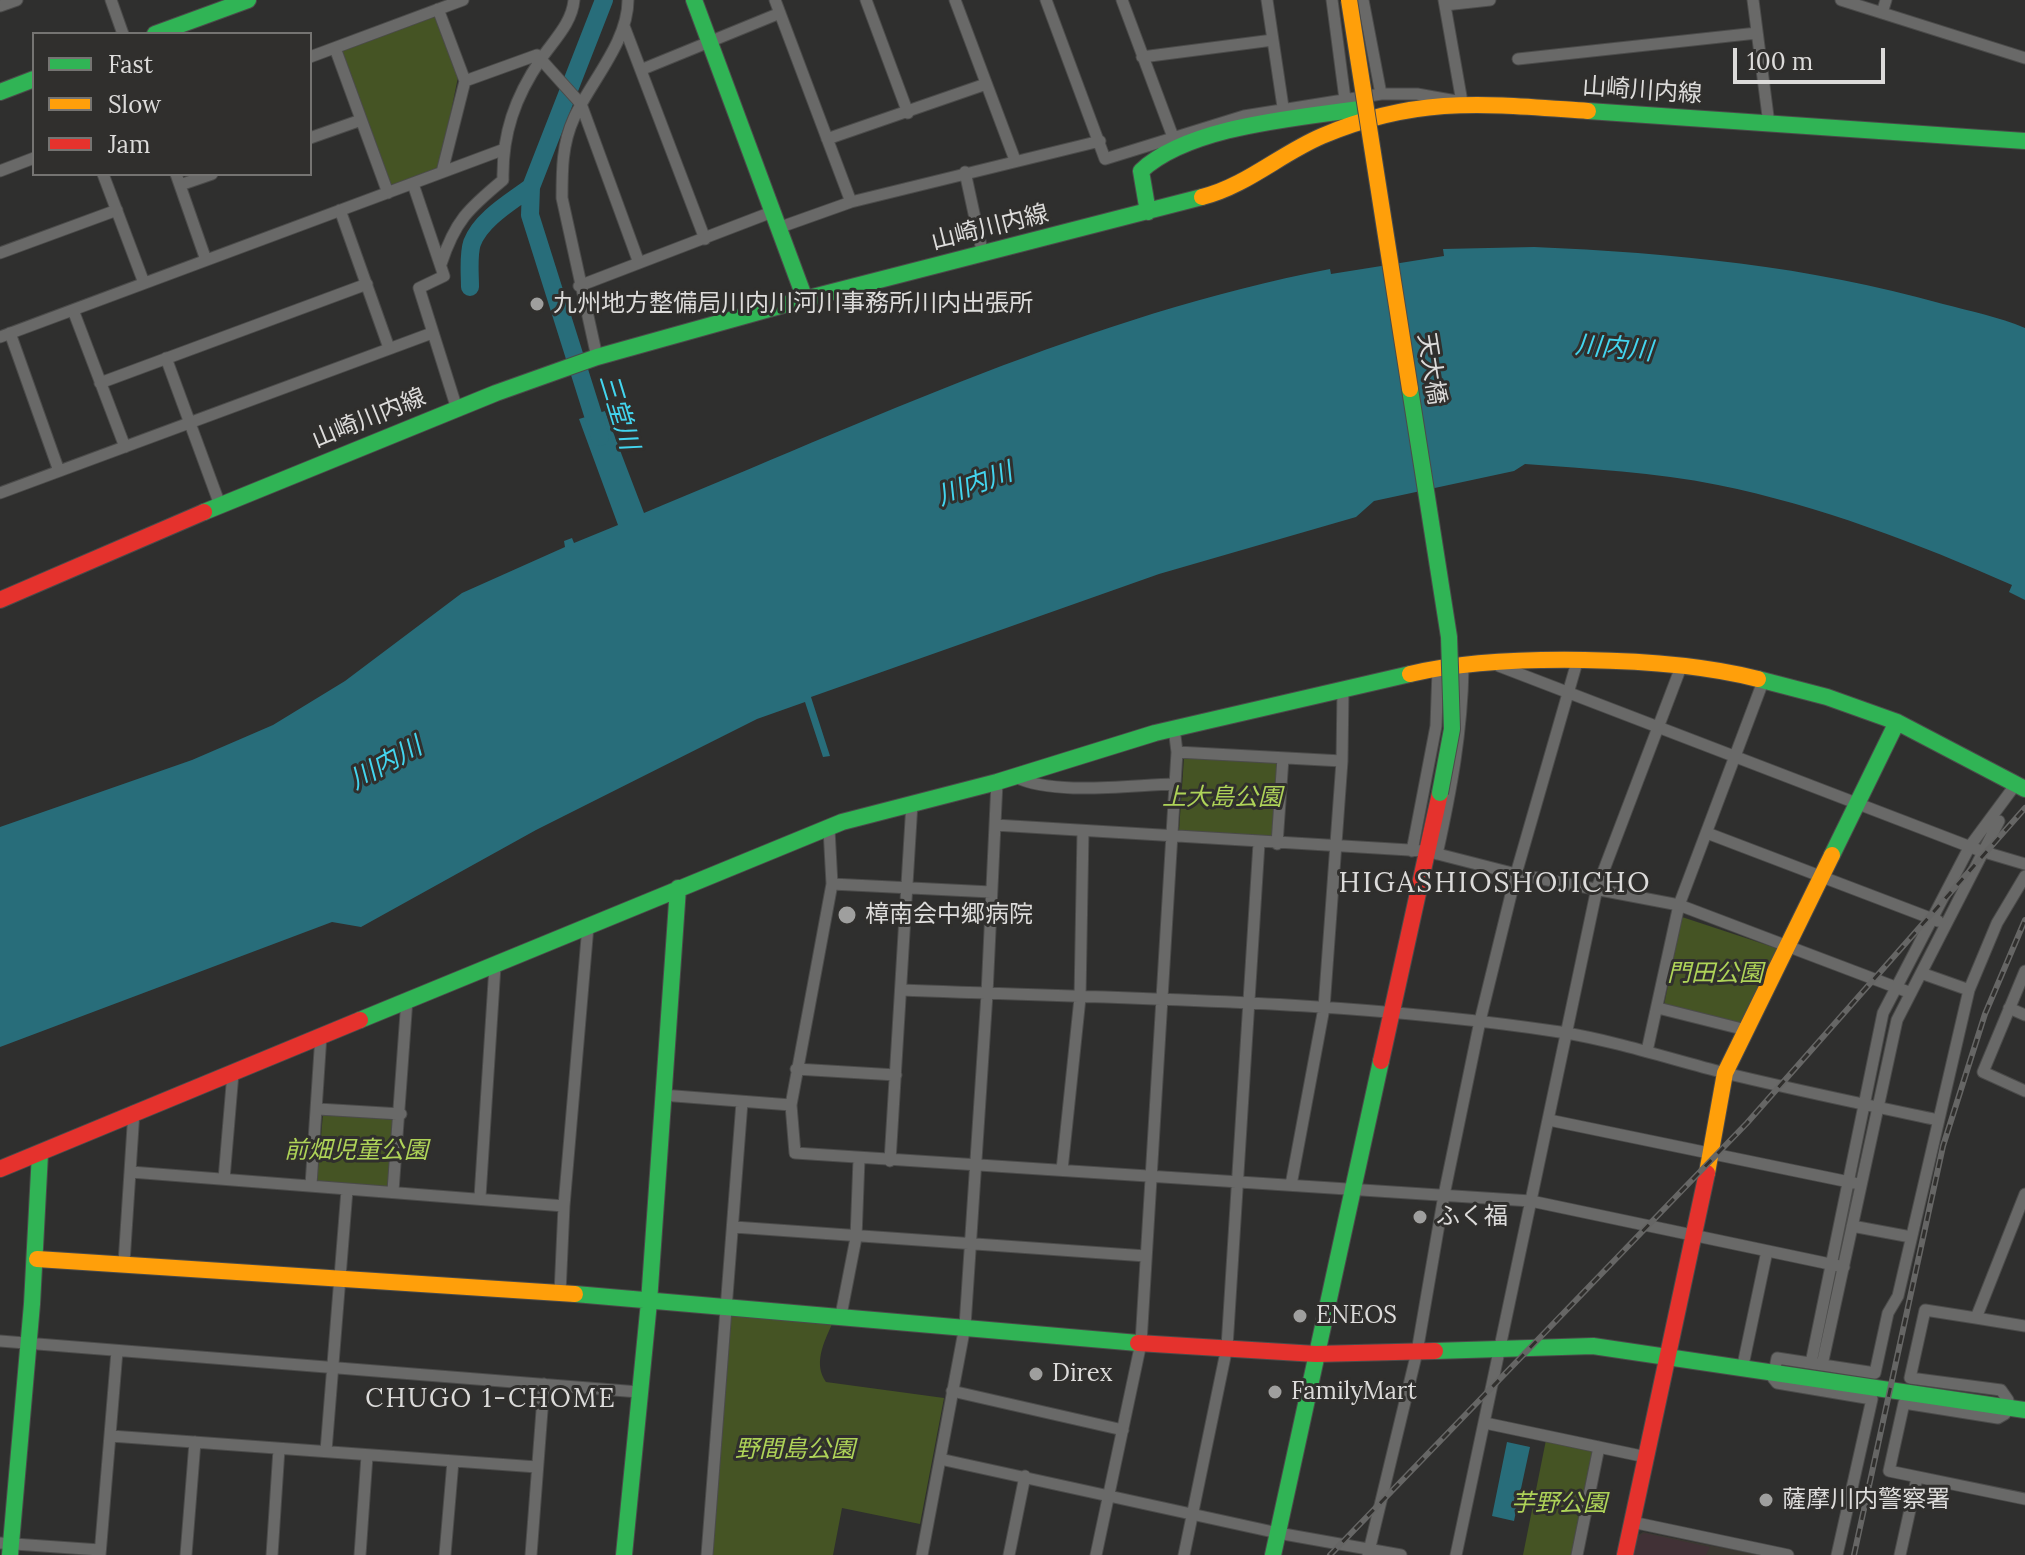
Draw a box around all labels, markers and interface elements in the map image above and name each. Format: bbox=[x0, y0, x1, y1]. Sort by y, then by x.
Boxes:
legend bbox=[32, 32, 312, 176]
scale bar bbox=[1737, 32, 1889, 82]
text: 100 m bbox=[1747, 46, 1813, 77]
text: Fast bbox=[108, 49, 153, 80]
street label: 山崎川内線 bbox=[1581, 72, 1703, 110]
text: Slow bbox=[108, 89, 161, 120]
text: Jam bbox=[108, 129, 150, 160]
street label: 山崎川内線 bbox=[928, 200, 1052, 256]
place label: 九州地方整備局川内川河川事務所川内出張所 bbox=[553, 290, 1033, 318]
marker: 九州地方整備局川内川河川事務所川内出張所 bbox=[528, 295, 546, 313]
water label: 川内川 bbox=[1574, 330, 1654, 368]
street label: 天大橋 bbox=[1411, 331, 1451, 407]
water label: 三堂川 bbox=[592, 370, 644, 454]
street label: 山崎川内線 bbox=[308, 383, 430, 455]
water label: 川内川 bbox=[933, 457, 1017, 513]
water label: 川内川 bbox=[344, 731, 428, 797]
park label: 上大島公園 bbox=[1162, 784, 1282, 812]
district label: HIGASHIOSHOJICHO bbox=[1339, 867, 1651, 901]
place label: 樟南会中郷病院 bbox=[865, 901, 1033, 929]
marker: 樟南会中郷病院 bbox=[836, 904, 858, 926]
park label: 門田公園 bbox=[1667, 960, 1763, 988]
park label: 前畑児童公園 bbox=[284, 1137, 428, 1165]
place label: ふく福 bbox=[1436, 1203, 1508, 1231]
marker: ふく福 bbox=[1411, 1208, 1429, 1226]
place label: ENEOS bbox=[1316, 1302, 1397, 1330]
marker: ENEOS bbox=[1291, 1307, 1309, 1325]
place label: Direx bbox=[1052, 1360, 1112, 1388]
marker: Direx bbox=[1027, 1365, 1045, 1383]
place label: FamilyMart bbox=[1291, 1378, 1417, 1406]
marker: FamilyMart bbox=[1266, 1383, 1284, 1401]
district label: CHUGO 1-CHOME bbox=[365, 1384, 617, 1416]
park label: 野間島公園 bbox=[735, 1436, 855, 1464]
place label: 薩摩川内警察署 bbox=[1782, 1486, 1950, 1514]
park label: 芋野公園 bbox=[1511, 1490, 1607, 1518]
marker: 薩摩川内警察署 bbox=[1757, 1491, 1775, 1509]

